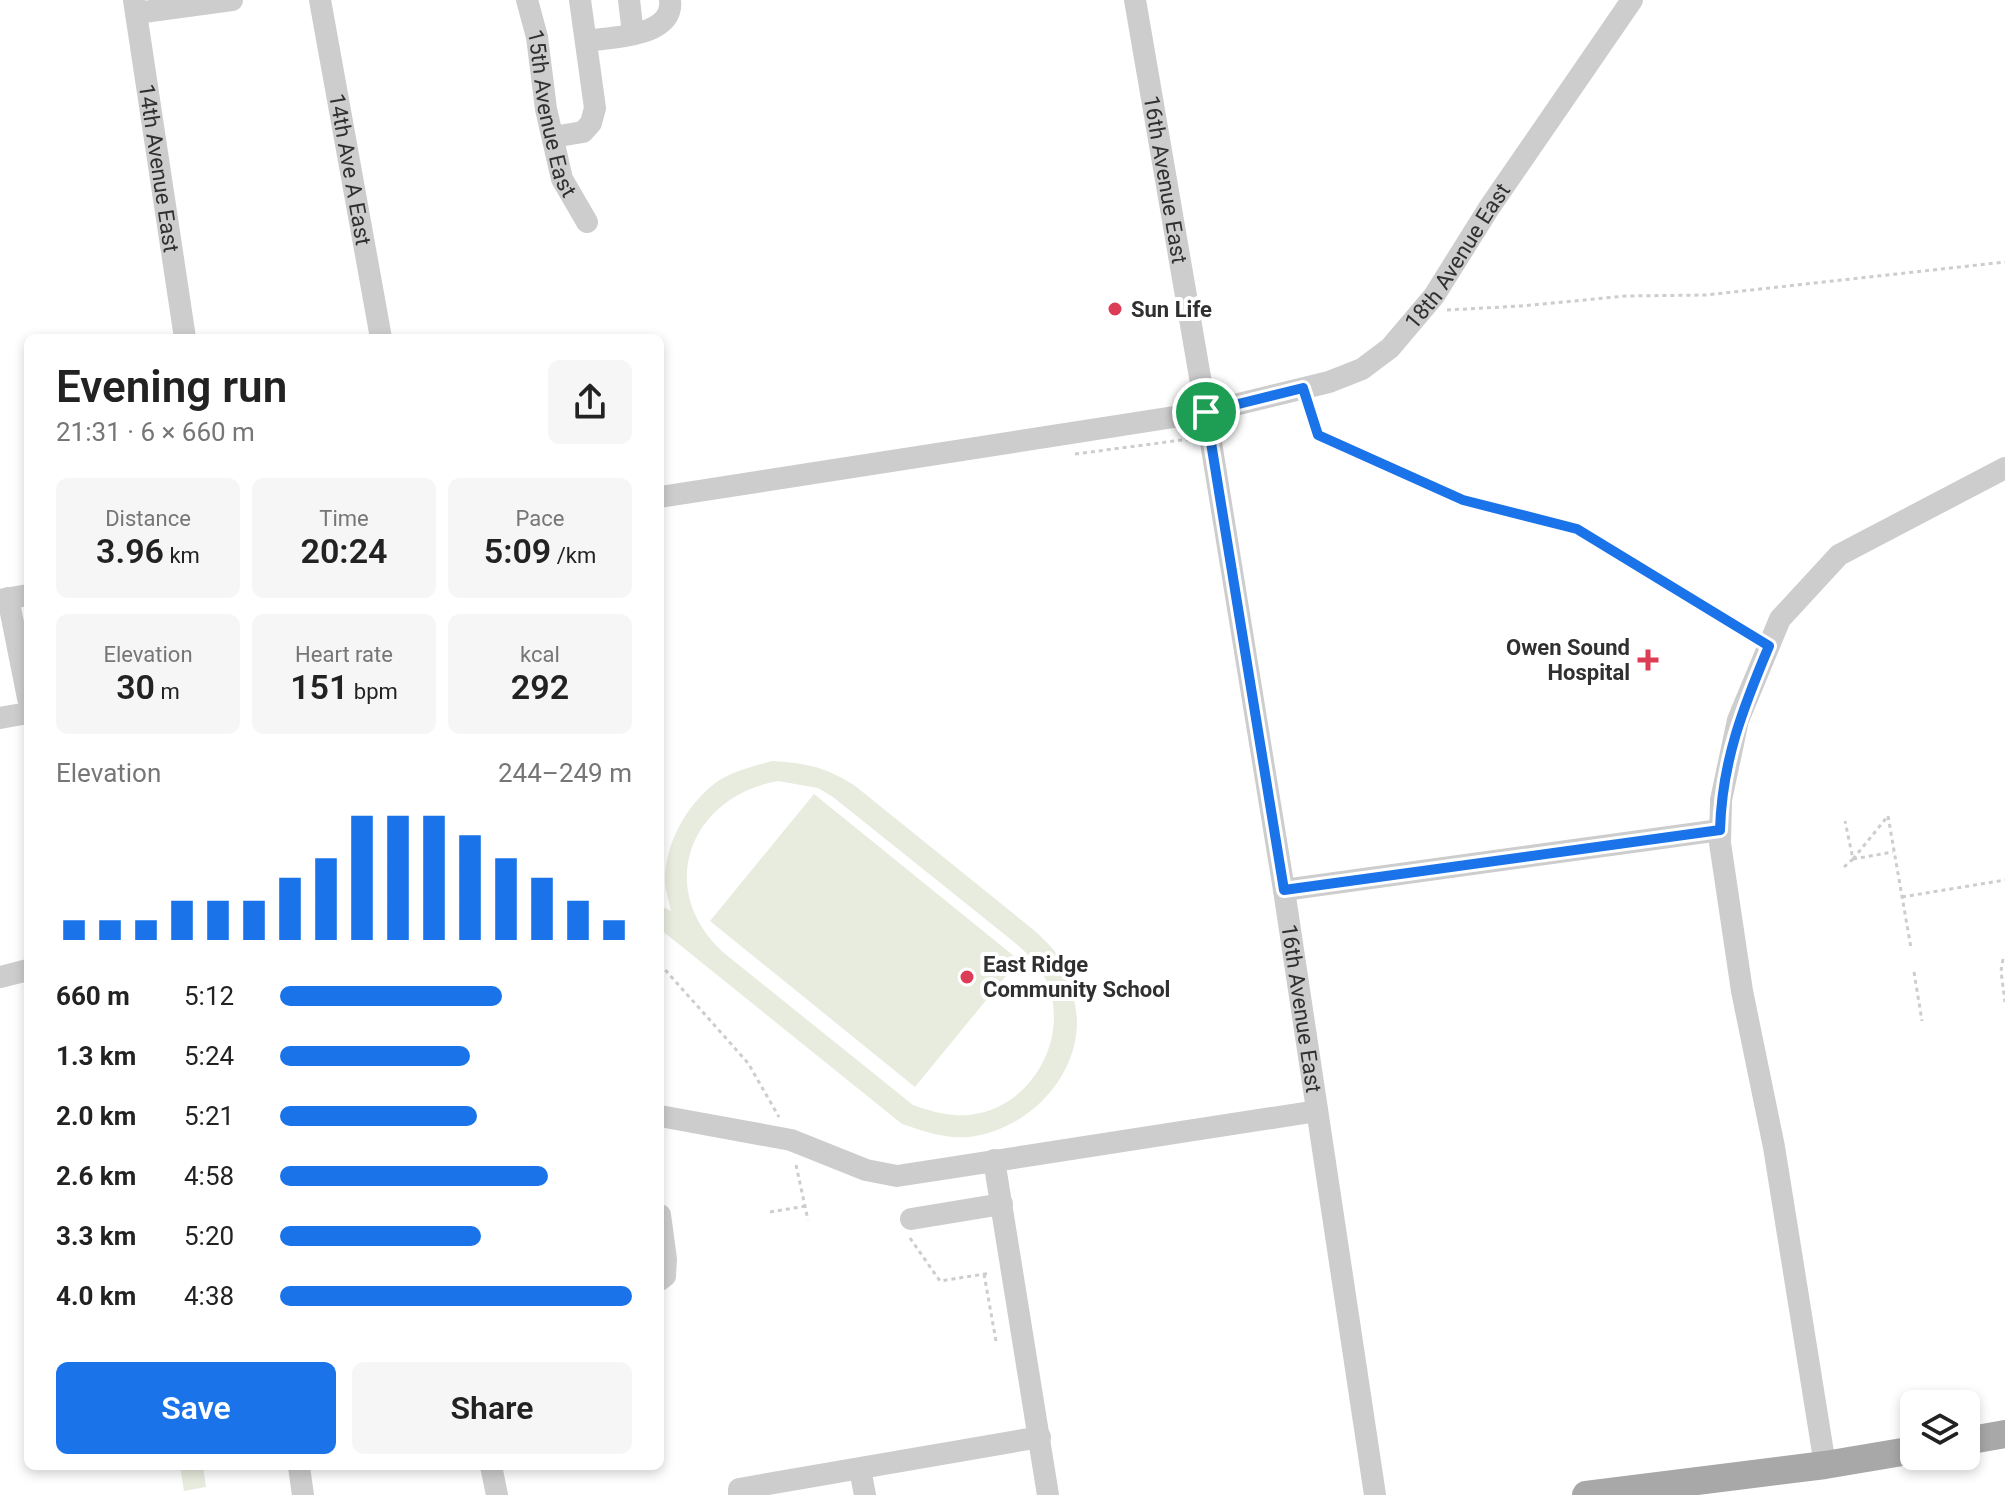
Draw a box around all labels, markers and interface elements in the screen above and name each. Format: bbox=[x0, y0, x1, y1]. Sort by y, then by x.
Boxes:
street label: 15th Avenue East bbox=[523, 27, 582, 201]
street label: 14th Avenue East bbox=[134, 82, 184, 254]
street label: 14th Ave A East bbox=[325, 91, 377, 247]
street label: 16th Avenue East bbox=[1139, 93, 1193, 265]
street label: 18th Avenue East bbox=[1399, 178, 1515, 334]
place label: Sun Life bbox=[1131, 297, 1212, 322]
marker: Sun Life bbox=[1106, 300, 1124, 318]
button: share bbox=[548, 360, 632, 444]
text: Evening run bbox=[56, 361, 287, 413]
pin bbox=[1172, 378, 1240, 446]
icon: arrive bbox=[1184, 390, 1228, 434]
text: 21:31 · 6 × 660 m bbox=[56, 417, 255, 447]
text: Distance bbox=[105, 506, 191, 531]
text: Time bbox=[319, 506, 369, 531]
text: Pace bbox=[516, 506, 564, 531]
text: 3.96 bbox=[96, 531, 164, 571]
text: 20:24 bbox=[301, 531, 387, 571]
text: 5:09 bbox=[484, 531, 551, 571]
text: km bbox=[164, 543, 200, 568]
text: /km bbox=[551, 543, 596, 568]
place label: Owen Sound Hospital bbox=[1506, 635, 1630, 685]
text: Elevation bbox=[103, 642, 193, 667]
text: Heart rate bbox=[295, 642, 393, 667]
text: kcal bbox=[520, 642, 560, 667]
marker: Owen Sound Hospital bbox=[1637, 649, 1659, 671]
text: 30 bbox=[116, 667, 155, 707]
text: 151 bbox=[290, 667, 348, 707]
text: 292 bbox=[511, 667, 569, 707]
text: m bbox=[155, 679, 180, 704]
text: bpm bbox=[348, 679, 398, 704]
text: Elevation bbox=[56, 758, 161, 788]
text: 244–249 m bbox=[498, 758, 632, 788]
street label: 16th Avenue East bbox=[1277, 922, 1327, 1094]
place label: East Ridge Community School bbox=[983, 952, 1170, 1002]
marker: East Ridge Community School bbox=[958, 968, 976, 986]
text: 660 m bbox=[56, 981, 130, 1011]
text: 5:12 bbox=[184, 981, 234, 1011]
text: 1.3 km bbox=[56, 1041, 136, 1071]
text: 5:24 bbox=[184, 1041, 234, 1071]
text: 2.0 km bbox=[56, 1101, 136, 1131]
text: 5:21 bbox=[184, 1101, 234, 1131]
text: 2.6 km bbox=[56, 1161, 136, 1191]
text: 4:58 bbox=[184, 1161, 234, 1191]
text: 3.3 km bbox=[56, 1221, 136, 1251]
text: 5:20 bbox=[184, 1221, 234, 1251]
text: 4.0 km bbox=[56, 1281, 136, 1311]
text: 4:38 bbox=[184, 1281, 234, 1311]
button: Save bbox=[56, 1362, 336, 1454]
button: Share bbox=[352, 1362, 632, 1454]
map controls bbox=[1900, 1390, 1980, 1470]
button: layers bbox=[1900, 1390, 1980, 1470]

